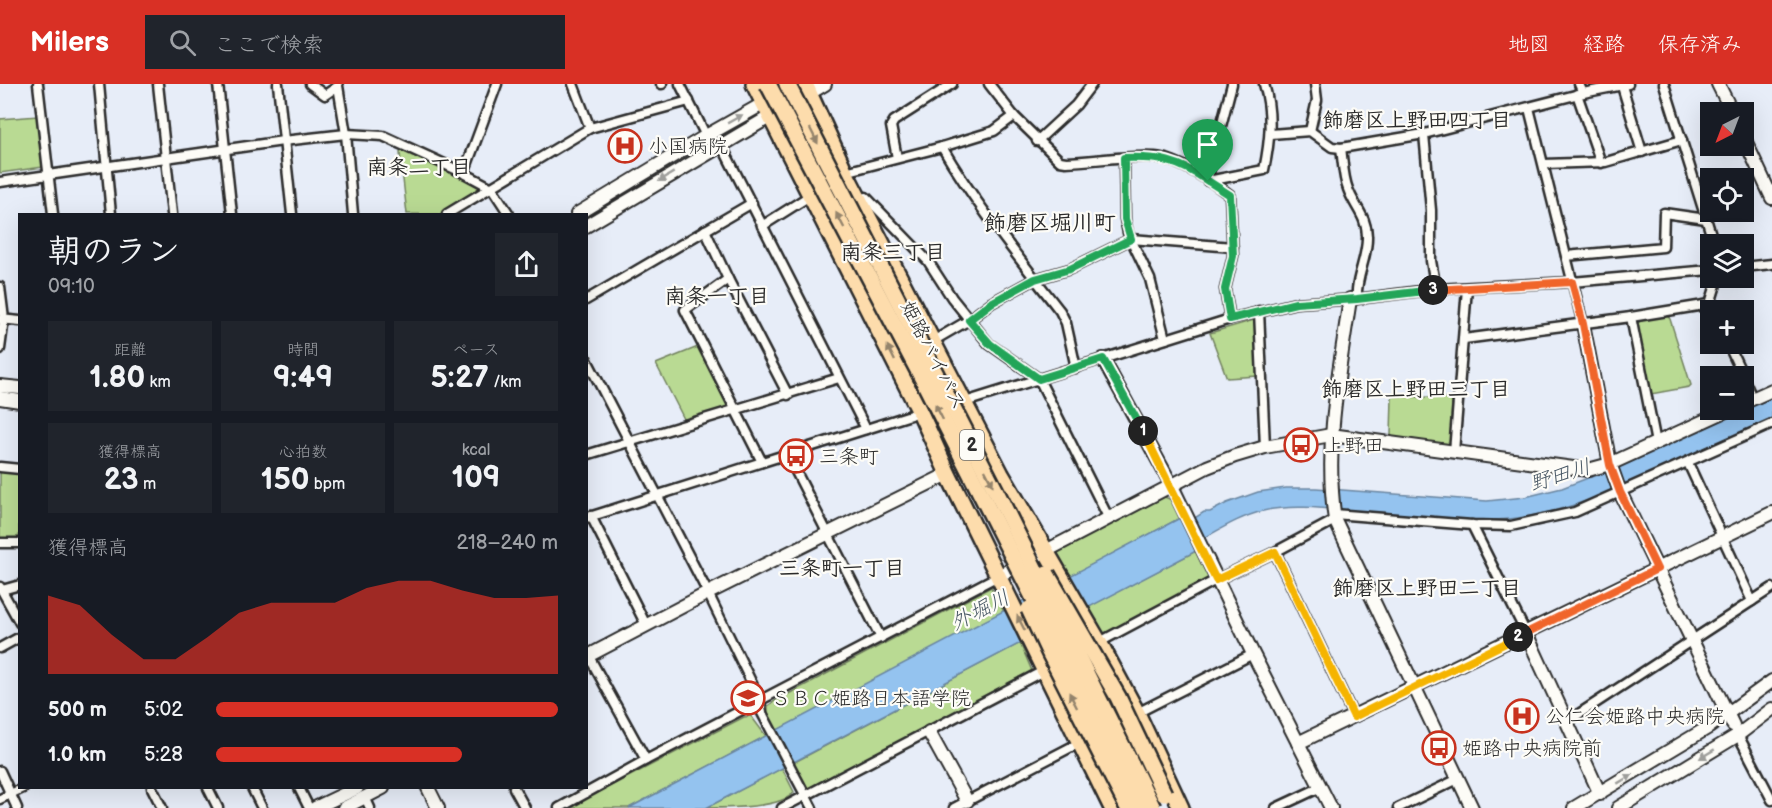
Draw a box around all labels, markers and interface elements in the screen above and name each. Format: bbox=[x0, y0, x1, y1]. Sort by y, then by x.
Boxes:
search box bbox=[145, 15, 565, 69]
text: Milers bbox=[30, 26, 109, 59]
icon: search bbox=[166, 26, 199, 59]
text: ここで検索 bbox=[214, 32, 324, 59]
text: 地図 bbox=[1508, 32, 1550, 57]
text: 経路 bbox=[1583, 32, 1625, 57]
text: 保存済み bbox=[1658, 32, 1742, 57]
north arrow bbox=[1700, 102, 1754, 156]
map controls bbox=[1700, 102, 1754, 420]
district label: 飾磨区上野田四丁目 bbox=[1323, 108, 1512, 133]
one-way arrow bbox=[727, 114, 744, 124]
pin bbox=[1182, 119, 1233, 181]
one-way arrow bbox=[808, 127, 818, 145]
hospital icon: 小国病院 bbox=[607, 128, 643, 164]
icon: arrive bbox=[1191, 128, 1224, 161]
place label: 小国病院 bbox=[648, 135, 728, 159]
district label: 南条二丁目 bbox=[367, 155, 472, 180]
button: locate bbox=[1700, 168, 1754, 222]
one-way arrow bbox=[658, 172, 674, 183]
district label: 飾磨区堀川町 bbox=[984, 210, 1116, 237]
one-way arrow bbox=[835, 211, 845, 229]
text: 朝のラン bbox=[48, 232, 180, 272]
button: share bbox=[495, 233, 558, 296]
button: layers bbox=[1700, 234, 1754, 288]
district label: 南条三丁目 bbox=[841, 240, 946, 265]
text: 09:10 bbox=[48, 275, 95, 299]
pin: 3 bbox=[1418, 275, 1448, 305]
text: 3 bbox=[1428, 280, 1438, 299]
district label: 南条一丁目 bbox=[665, 284, 770, 309]
street label: 姫路バイパス bbox=[895, 297, 971, 414]
button: + bbox=[1700, 300, 1754, 354]
text: 距離 bbox=[114, 341, 146, 360]
text: 時間 bbox=[287, 341, 319, 360]
text: ペース bbox=[452, 341, 500, 360]
one-way arrow bbox=[886, 345, 895, 362]
text: 1.80 bbox=[89, 360, 145, 396]
text: 9:49 bbox=[273, 360, 333, 396]
text: 5:27 bbox=[431, 360, 489, 396]
button: − bbox=[1700, 366, 1754, 420]
text: km bbox=[145, 373, 171, 392]
text: /km bbox=[489, 373, 521, 392]
district label: 飾磨区上野田三丁目 bbox=[1322, 377, 1511, 402]
one-way arrow bbox=[934, 403, 944, 420]
pin: 1 bbox=[1128, 416, 1158, 446]
text: 1 bbox=[1140, 421, 1146, 440]
bus stop icon: 上野田 bbox=[1283, 427, 1319, 463]
road number: 2 bbox=[960, 430, 984, 460]
place label: 上野田 bbox=[1324, 434, 1384, 458]
bus stop icon: 三条町 bbox=[778, 438, 814, 474]
text: kcal bbox=[462, 441, 490, 460]
text: 獲得標高 bbox=[98, 443, 162, 462]
text: 心拍数 bbox=[279, 443, 327, 462]
place label: 三条町 bbox=[819, 445, 879, 469]
water label: 野田川 bbox=[1526, 454, 1594, 497]
text: 109 bbox=[452, 460, 500, 496]
text: 23 bbox=[104, 462, 139, 498]
text: 150 bbox=[261, 462, 309, 498]
one-way arrow bbox=[984, 469, 994, 486]
text: m bbox=[139, 475, 156, 494]
text: bpm bbox=[309, 475, 345, 494]
text: 218–240 m bbox=[457, 531, 558, 555]
text: 獲得標高 bbox=[48, 536, 128, 560]
district label: 三条町一丁目 bbox=[779, 556, 905, 581]
district label: 飾磨区上野田二丁目 bbox=[1333, 576, 1522, 601]
water label: 外堀川 bbox=[946, 585, 1014, 636]
one-way arrow bbox=[1017, 614, 1027, 632]
pin: 2 bbox=[1503, 622, 1533, 652]
text: 2 bbox=[1513, 627, 1523, 646]
school or university icon: ＳＢＣ姫路日本語学院 bbox=[730, 680, 766, 716]
place label: ＳＢＣ姫路日本語学院 bbox=[771, 687, 971, 711]
one-way arrow bbox=[1068, 691, 1077, 708]
text: 500 m bbox=[48, 698, 107, 722]
text: 5:02 bbox=[144, 698, 183, 722]
hospital icon: 公仁会姫路中央病院 bbox=[1504, 698, 1540, 734]
place label: 公仁会姫路中央病院 bbox=[1545, 705, 1725, 729]
bus stop icon: 姫路中央病院前 bbox=[1421, 730, 1457, 766]
place label: 姫路中央病院前 bbox=[1462, 737, 1602, 761]
text: 1.0 km bbox=[48, 743, 106, 767]
text: 5:28 bbox=[144, 743, 183, 767]
one-way arrow bbox=[1699, 749, 1715, 760]
one-way arrow bbox=[1617, 773, 1633, 784]

